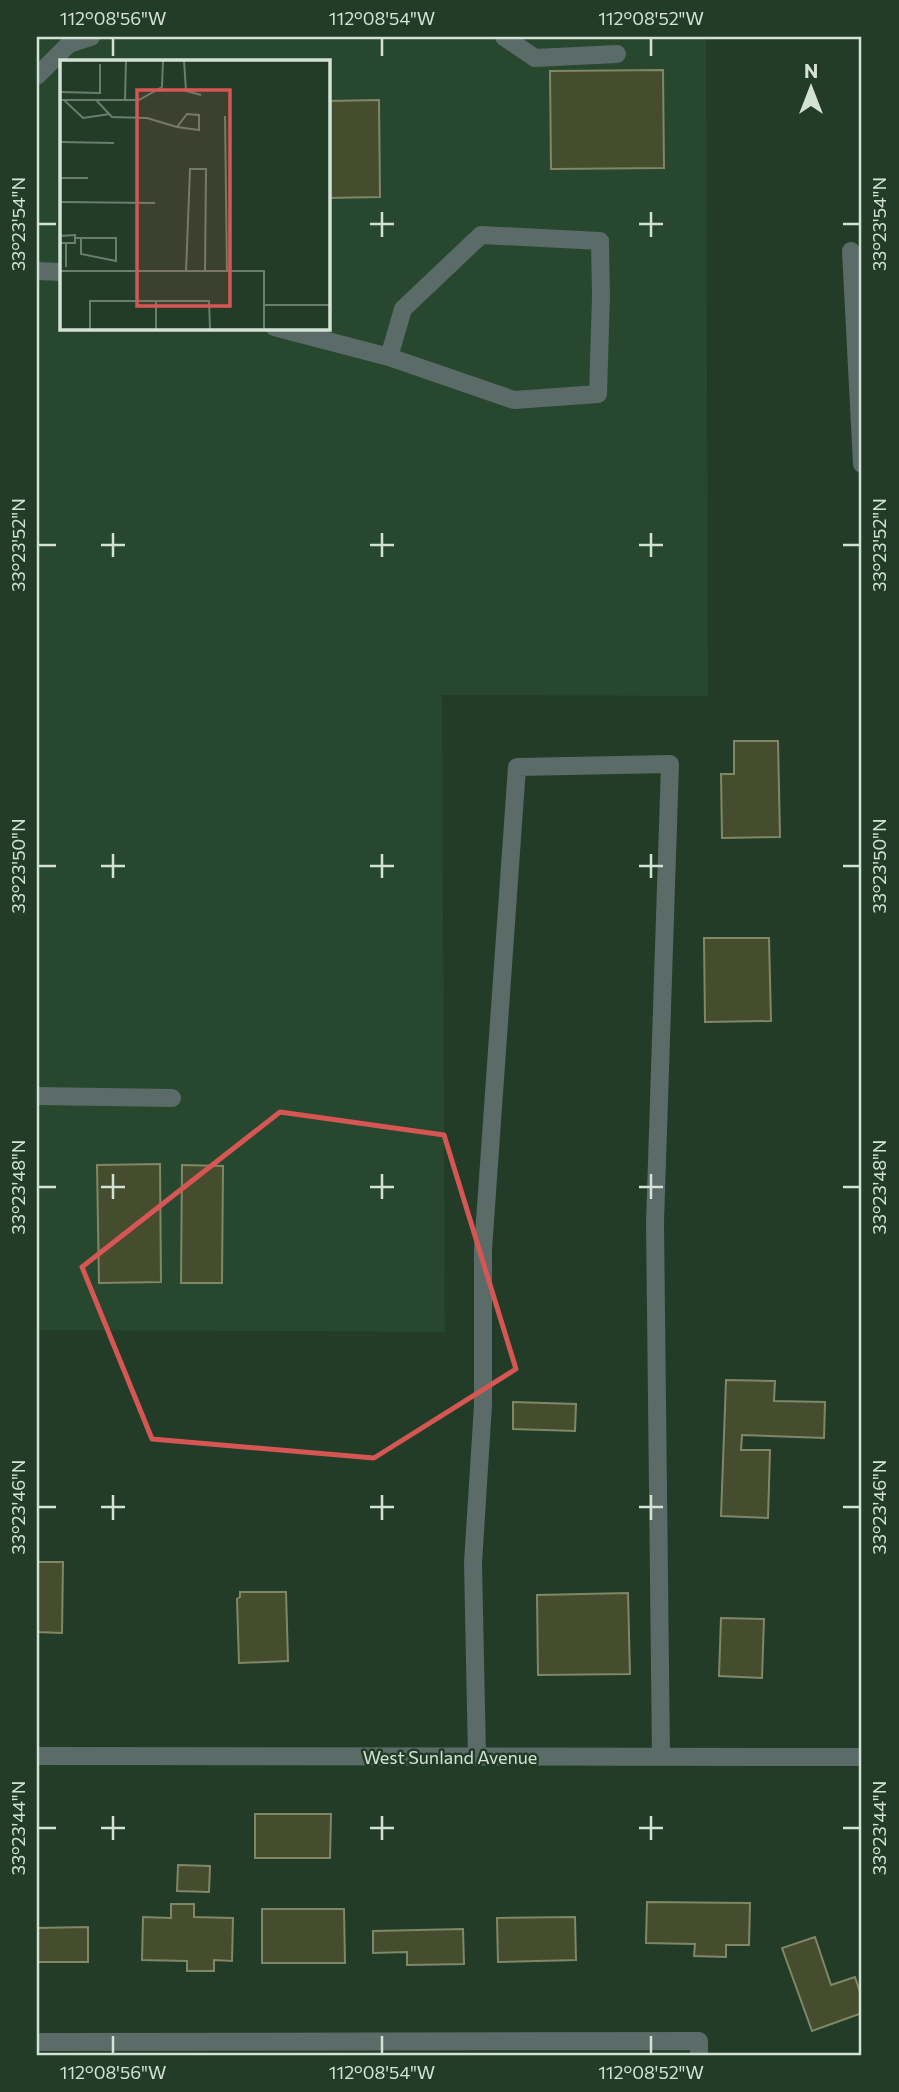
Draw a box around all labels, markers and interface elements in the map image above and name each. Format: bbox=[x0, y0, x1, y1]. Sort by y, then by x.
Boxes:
text: 112°08'56"W bbox=[60, 7, 166, 29]
text: 112°08'54"W bbox=[329, 7, 435, 29]
text: 112°08'52"W bbox=[598, 7, 704, 29]
north arrow bbox=[776, 52, 846, 122]
text: N bbox=[804, 59, 818, 82]
inset map bbox=[60, 60, 329, 329]
text: 33°23'54"N bbox=[7, 177, 29, 271]
text: 33°23'54"N bbox=[868, 177, 890, 271]
text: 33°23'52"N bbox=[7, 498, 29, 592]
text: 33°23'52"N bbox=[868, 498, 890, 592]
text: 33°23'50"N bbox=[7, 818, 29, 914]
text: 33°23'50"N bbox=[868, 818, 890, 914]
text: 33°23'48"N bbox=[7, 1140, 29, 1234]
text: 33°23'48"N bbox=[868, 1140, 890, 1234]
text: 33°23'46"N bbox=[7, 1460, 29, 1554]
text: 33°23'46"N bbox=[868, 1460, 890, 1554]
street label: West Sunland Avenue bbox=[363, 1746, 537, 1768]
text: 33°23'44"N bbox=[7, 1781, 29, 1875]
text: 33°23'44"N bbox=[868, 1781, 890, 1875]
text: 112°08'56"W bbox=[60, 2061, 166, 2083]
text: 112°08'54"W bbox=[329, 2061, 435, 2083]
text: 112°08'52"W bbox=[598, 2061, 704, 2083]

